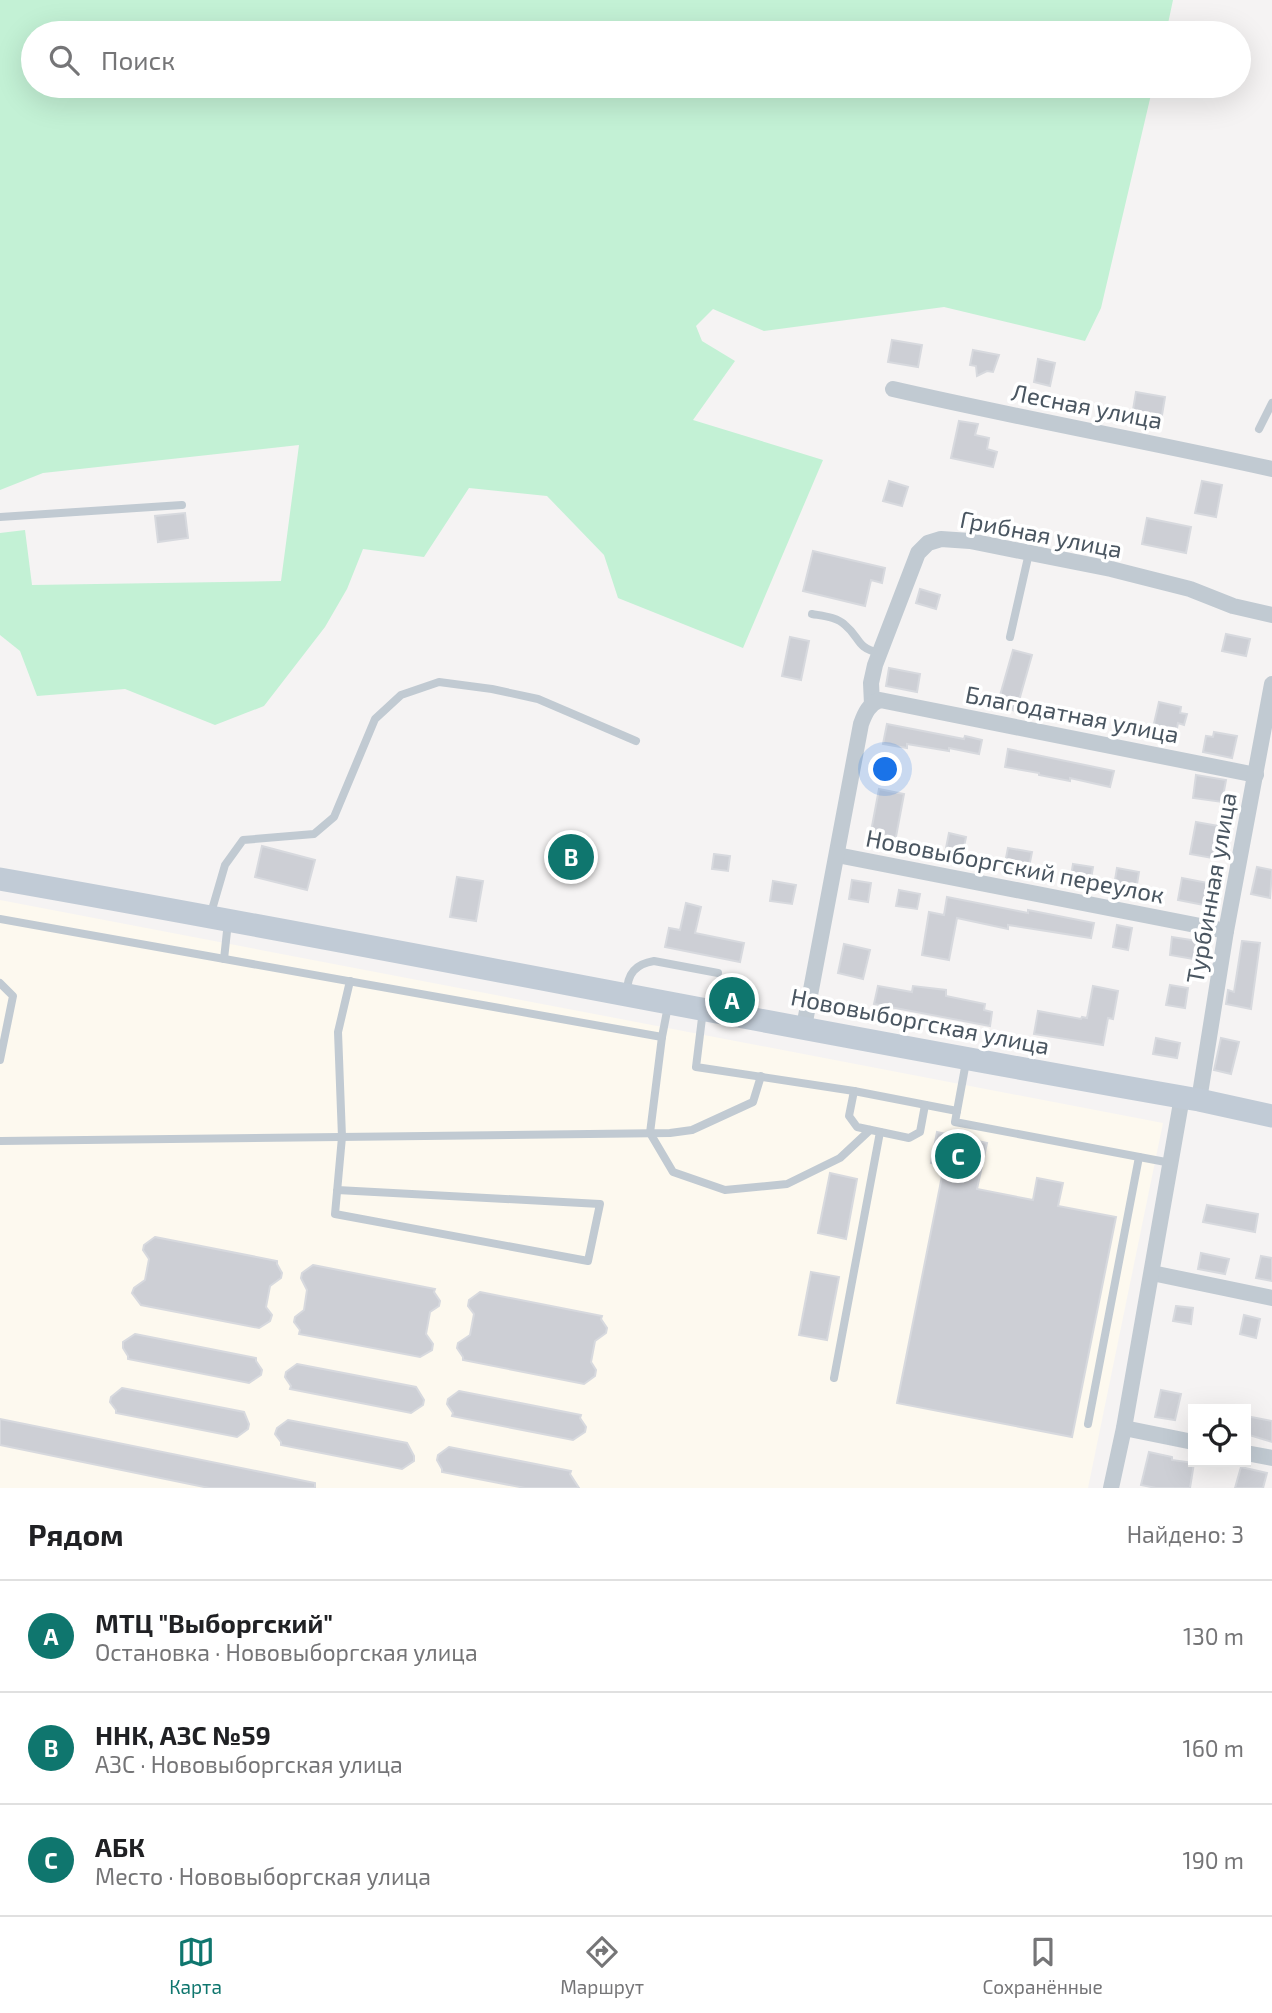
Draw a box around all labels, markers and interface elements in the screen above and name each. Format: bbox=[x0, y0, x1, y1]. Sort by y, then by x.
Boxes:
search box bbox=[21, 21, 1251, 98]
icon: search bbox=[45, 41, 83, 79]
text: Поиск bbox=[101, 44, 175, 75]
street label: Лесная улица bbox=[1009, 377, 1165, 435]
street label: Грибная улица bbox=[958, 504, 1125, 564]
street label: Благодатная улица bbox=[963, 679, 1182, 749]
your location bbox=[868, 752, 902, 786]
street label: Турбинная улица bbox=[1179, 790, 1243, 986]
street label: Нововыборгский переулок bbox=[863, 822, 1167, 910]
pin: B bbox=[548, 831, 594, 883]
pin: A bbox=[709, 974, 755, 1026]
street label: Нововыборгская улица bbox=[788, 981, 1052, 1061]
pin: C bbox=[935, 1130, 981, 1182]
map controls bbox=[1188, 1404, 1251, 1467]
button: locate bbox=[1188, 1404, 1251, 1467]
text: Рядом bbox=[28, 1516, 124, 1552]
text: Найдено: 3 bbox=[1127, 1520, 1244, 1548]
text: МТЦ "Выборгский" bbox=[95, 1607, 333, 1638]
text: A bbox=[43, 1622, 59, 1650]
text: 130 m bbox=[1183, 1622, 1244, 1650]
text: Остановка · Нововыборгская улица bbox=[95, 1638, 478, 1666]
text: ННК, АЗС №59 bbox=[95, 1719, 271, 1750]
text: B bbox=[44, 1734, 58, 1762]
text: 160 m bbox=[1183, 1734, 1244, 1762]
text: АЗС · Нововыборгская улица bbox=[95, 1750, 403, 1778]
text: АБК bbox=[95, 1831, 145, 1862]
text: C bbox=[44, 1846, 58, 1874]
text: 190 m bbox=[1183, 1846, 1244, 1874]
text: Место · Нововыборгская улица bbox=[95, 1862, 431, 1890]
tab: Карта bbox=[169, 1933, 222, 1998]
tab: Маршрут bbox=[560, 1933, 644, 1998]
tab: Сохранённые bbox=[982, 1933, 1103, 1998]

